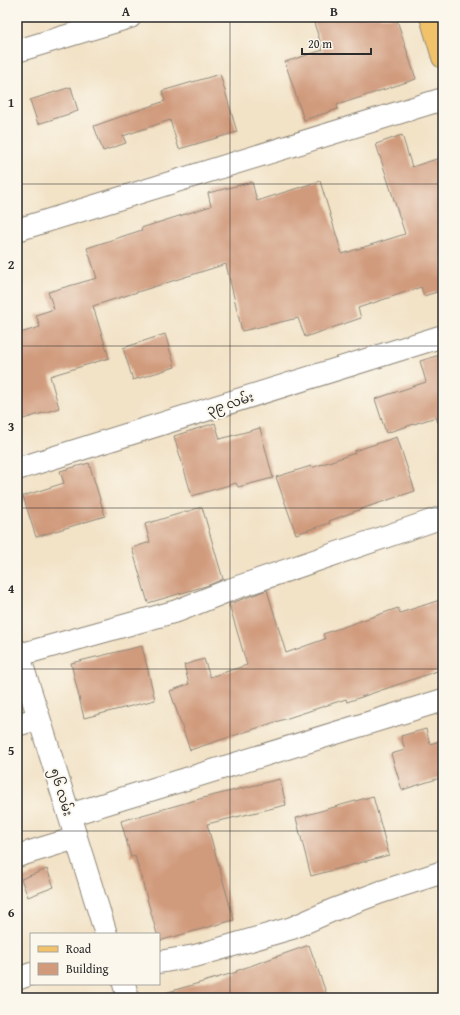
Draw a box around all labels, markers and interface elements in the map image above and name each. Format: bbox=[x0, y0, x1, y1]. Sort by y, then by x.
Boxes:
text: A bbox=[122, 2, 131, 21]
text: B bbox=[330, 2, 338, 21]
scale bar bbox=[302, 30, 371, 56]
text: 20 m bbox=[308, 35, 332, 52]
text: 1 bbox=[8, 93, 14, 112]
text: 2 bbox=[8, 255, 15, 274]
street label: ၃၉ လမ်း bbox=[204, 387, 256, 421]
text: 3 bbox=[8, 417, 14, 436]
text: 4 bbox=[8, 579, 15, 598]
text: 5 bbox=[8, 741, 15, 760]
street label: ၅၆ လမ်း bbox=[44, 766, 78, 819]
text: 6 bbox=[8, 903, 15, 922]
legend bbox=[30, 933, 160, 985]
text: Road bbox=[66, 940, 92, 957]
text: Building bbox=[66, 960, 109, 977]

